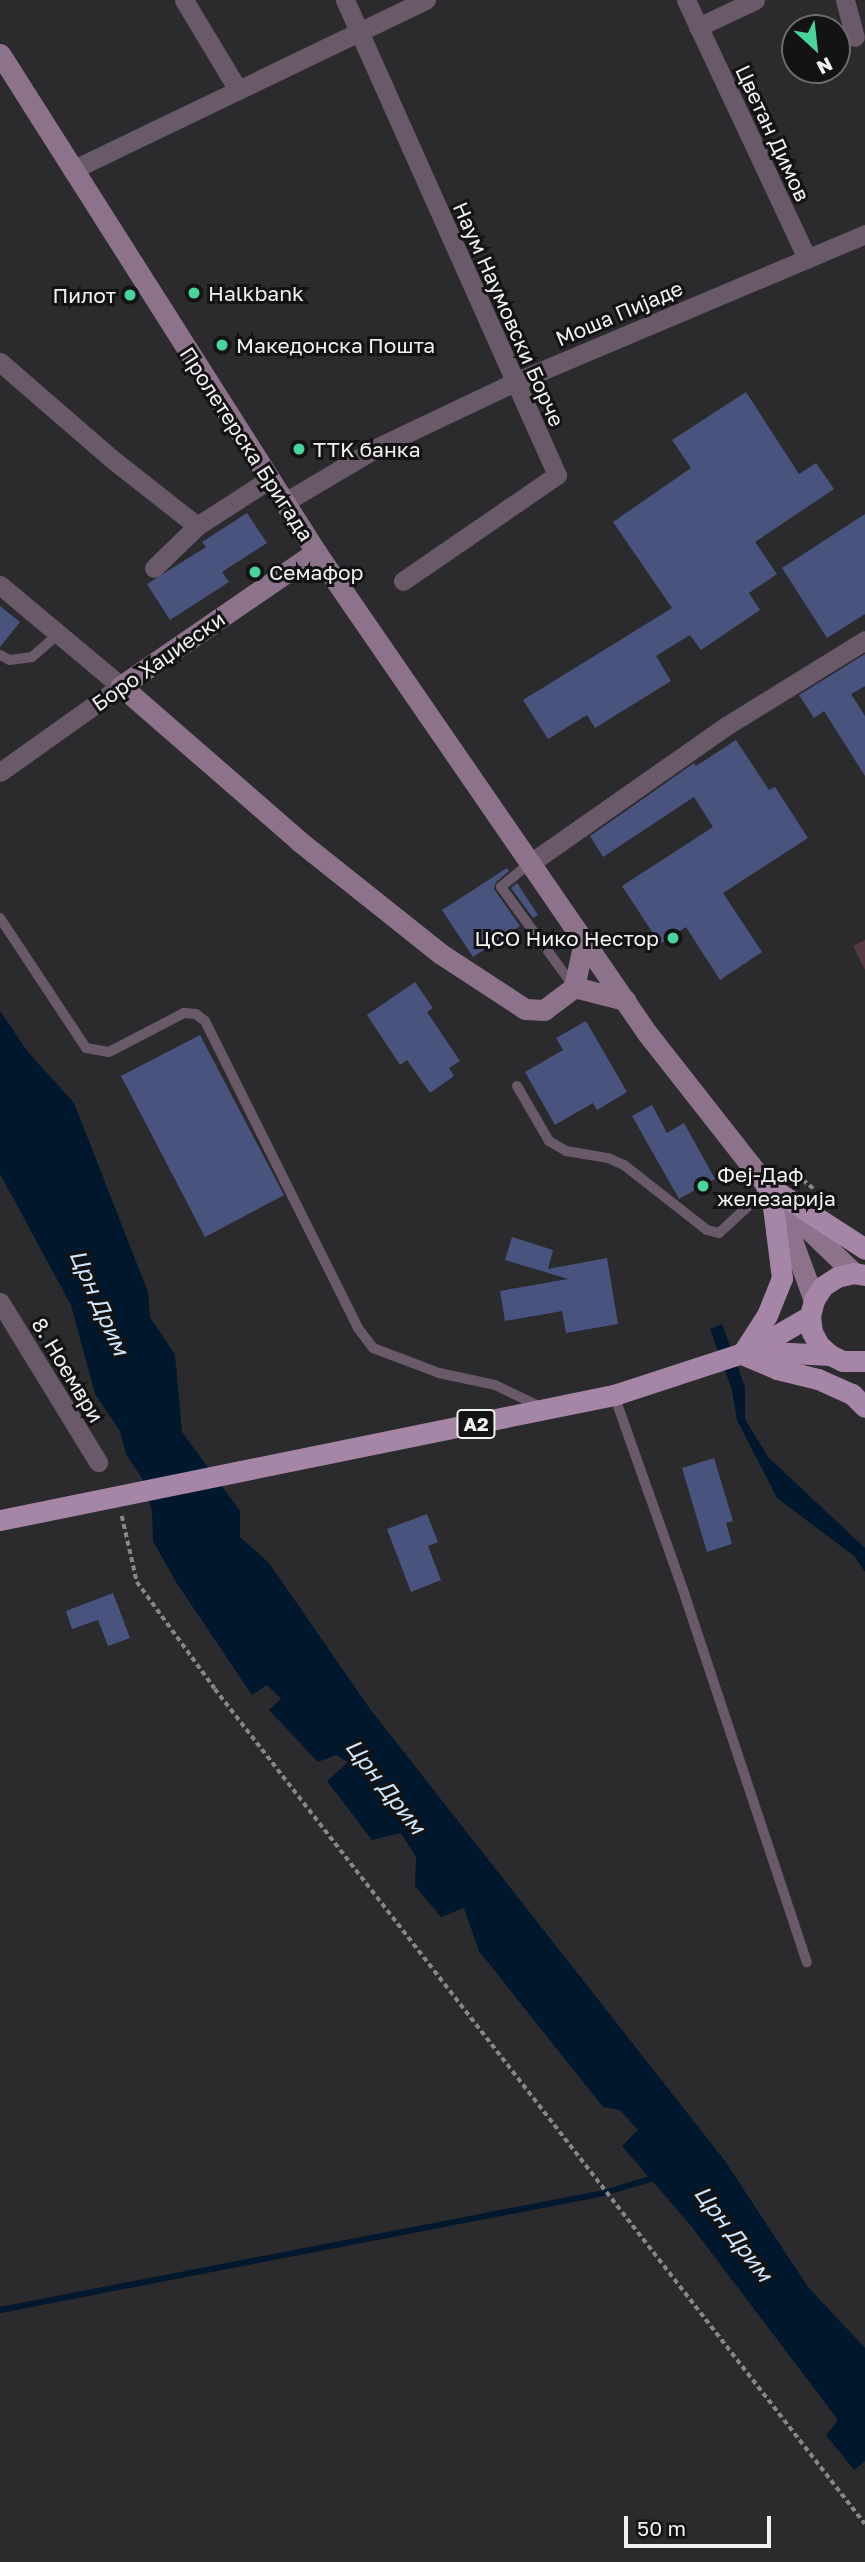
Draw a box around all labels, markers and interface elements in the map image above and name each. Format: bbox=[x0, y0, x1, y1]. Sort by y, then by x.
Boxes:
north arrow bbox=[781, 14, 851, 84]
text: N bbox=[813, 53, 837, 80]
street label: Цветан Димов bbox=[730, 61, 816, 205]
street label: Наум Наумовски Борче bbox=[448, 198, 570, 430]
street label: Моша Пијаде bbox=[552, 275, 686, 351]
place label: Halkbank bbox=[208, 280, 304, 306]
place label: Пилот bbox=[52, 282, 116, 308]
marker: Halkbank bbox=[186, 285, 202, 301]
marker: Пилот bbox=[122, 287, 138, 303]
place label: Македонска Пошта bbox=[236, 332, 435, 358]
marker: Македонска Пошта bbox=[214, 337, 230, 353]
street label: Пролетерска Бригада bbox=[175, 342, 319, 546]
place label: TTK банка bbox=[313, 436, 421, 462]
marker: TTK банка bbox=[291, 441, 307, 457]
place label: Семафор bbox=[269, 559, 363, 585]
marker: Семафор bbox=[247, 564, 263, 580]
street label: Боро Хаџиески bbox=[87, 606, 229, 716]
place label: ЦСО Нико Нестор bbox=[475, 925, 659, 951]
marker: ЦСО Нико Нестор bbox=[665, 930, 681, 946]
place label: Феј-Даф железарија bbox=[717, 1161, 836, 1211]
marker: Феј-Даф железарија bbox=[695, 1178, 711, 1194]
water label: Црн Дрим bbox=[64, 1245, 136, 1359]
street label: 8. Ноември bbox=[27, 1313, 109, 1427]
road number: A2 bbox=[455, 1408, 497, 1440]
water label: Црн Дрим bbox=[340, 1733, 432, 1839]
water label: Црн Дрим bbox=[689, 2180, 779, 2286]
scale bar bbox=[627, 2502, 774, 2546]
text: 50 m bbox=[637, 2515, 686, 2541]

